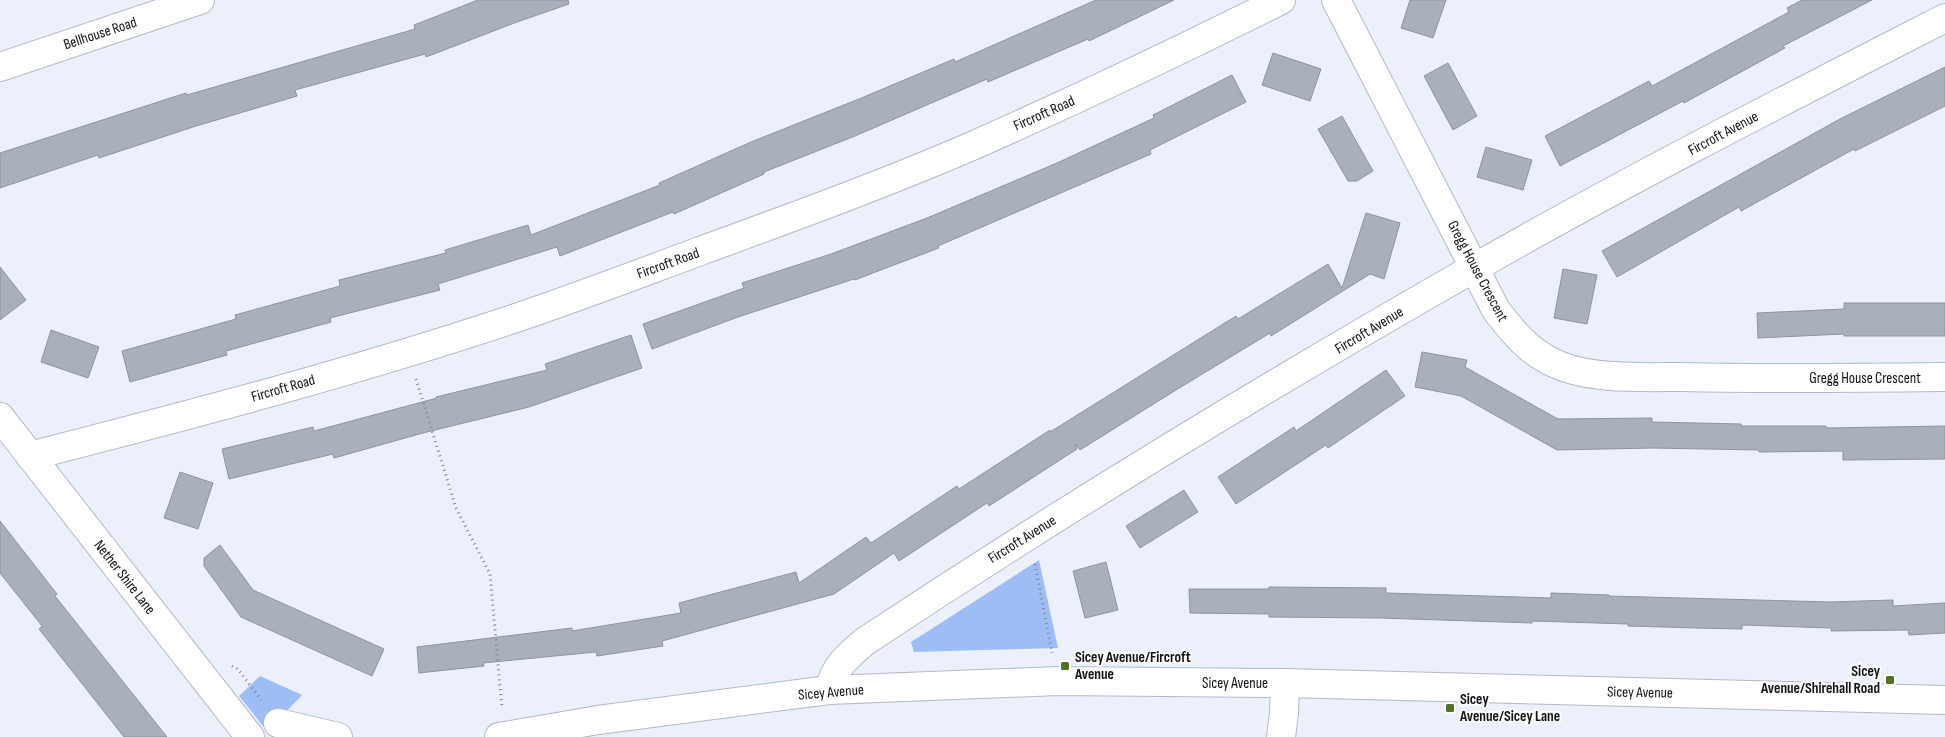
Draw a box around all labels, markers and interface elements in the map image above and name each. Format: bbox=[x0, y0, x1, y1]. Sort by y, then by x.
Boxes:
street label: Bellhouse Road bbox=[61, 13, 139, 54]
street label: Fircroft Road bbox=[1011, 92, 1078, 135]
street label: Fircroft Avenue bbox=[1685, 107, 1762, 160]
street label: Gregg House Crescent bbox=[1443, 217, 1512, 325]
street label: Fircroft Road bbox=[634, 243, 702, 284]
street label: Fircroft Avenue bbox=[1331, 302, 1407, 358]
street label: Gregg House Crescent bbox=[1809, 369, 1921, 388]
street label: Fircroft Road bbox=[249, 370, 317, 407]
street label: Fircroft Avenue bbox=[985, 511, 1060, 568]
street label: Nether Shire Lane bbox=[90, 536, 160, 618]
place label: Sicey Avenue/Fircroft Avenue bbox=[1074, 648, 1191, 684]
marker: Sicey Avenue/Fircroft Avenue bbox=[1059, 660, 1071, 672]
place label: Sicey Avenue/Shirehall Road bbox=[1760, 662, 1881, 698]
street label: Sicey Avenue bbox=[1202, 674, 1268, 693]
marker: Sicey Avenue/Shirehall Road bbox=[1884, 674, 1896, 686]
street label: Sicey Avenue bbox=[797, 680, 865, 705]
street label: Sicey Avenue bbox=[1607, 682, 1673, 703]
place label: Sicey Avenue/Sicey Lane bbox=[1459, 690, 1560, 726]
marker: Sicey Avenue/Sicey Lane bbox=[1444, 702, 1456, 714]

